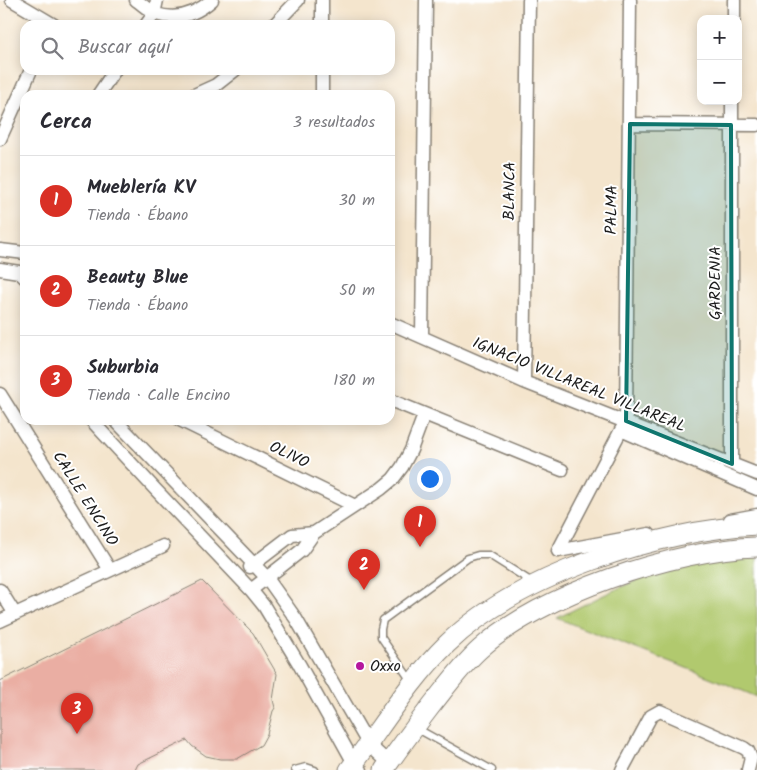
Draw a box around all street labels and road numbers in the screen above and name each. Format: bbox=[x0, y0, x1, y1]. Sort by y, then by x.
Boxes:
street label: BLANCA bbox=[497, 161, 523, 221]
street label: PALMA bbox=[599, 185, 625, 235]
street label: GARDENIA bbox=[703, 246, 728, 320]
street label: IGNACIO VILLAREAL VILLAREAL bbox=[469, 331, 689, 439]
street label: OLIVO bbox=[265, 435, 313, 475]
street label: CALLE ENCINO bbox=[46, 447, 124, 552]

